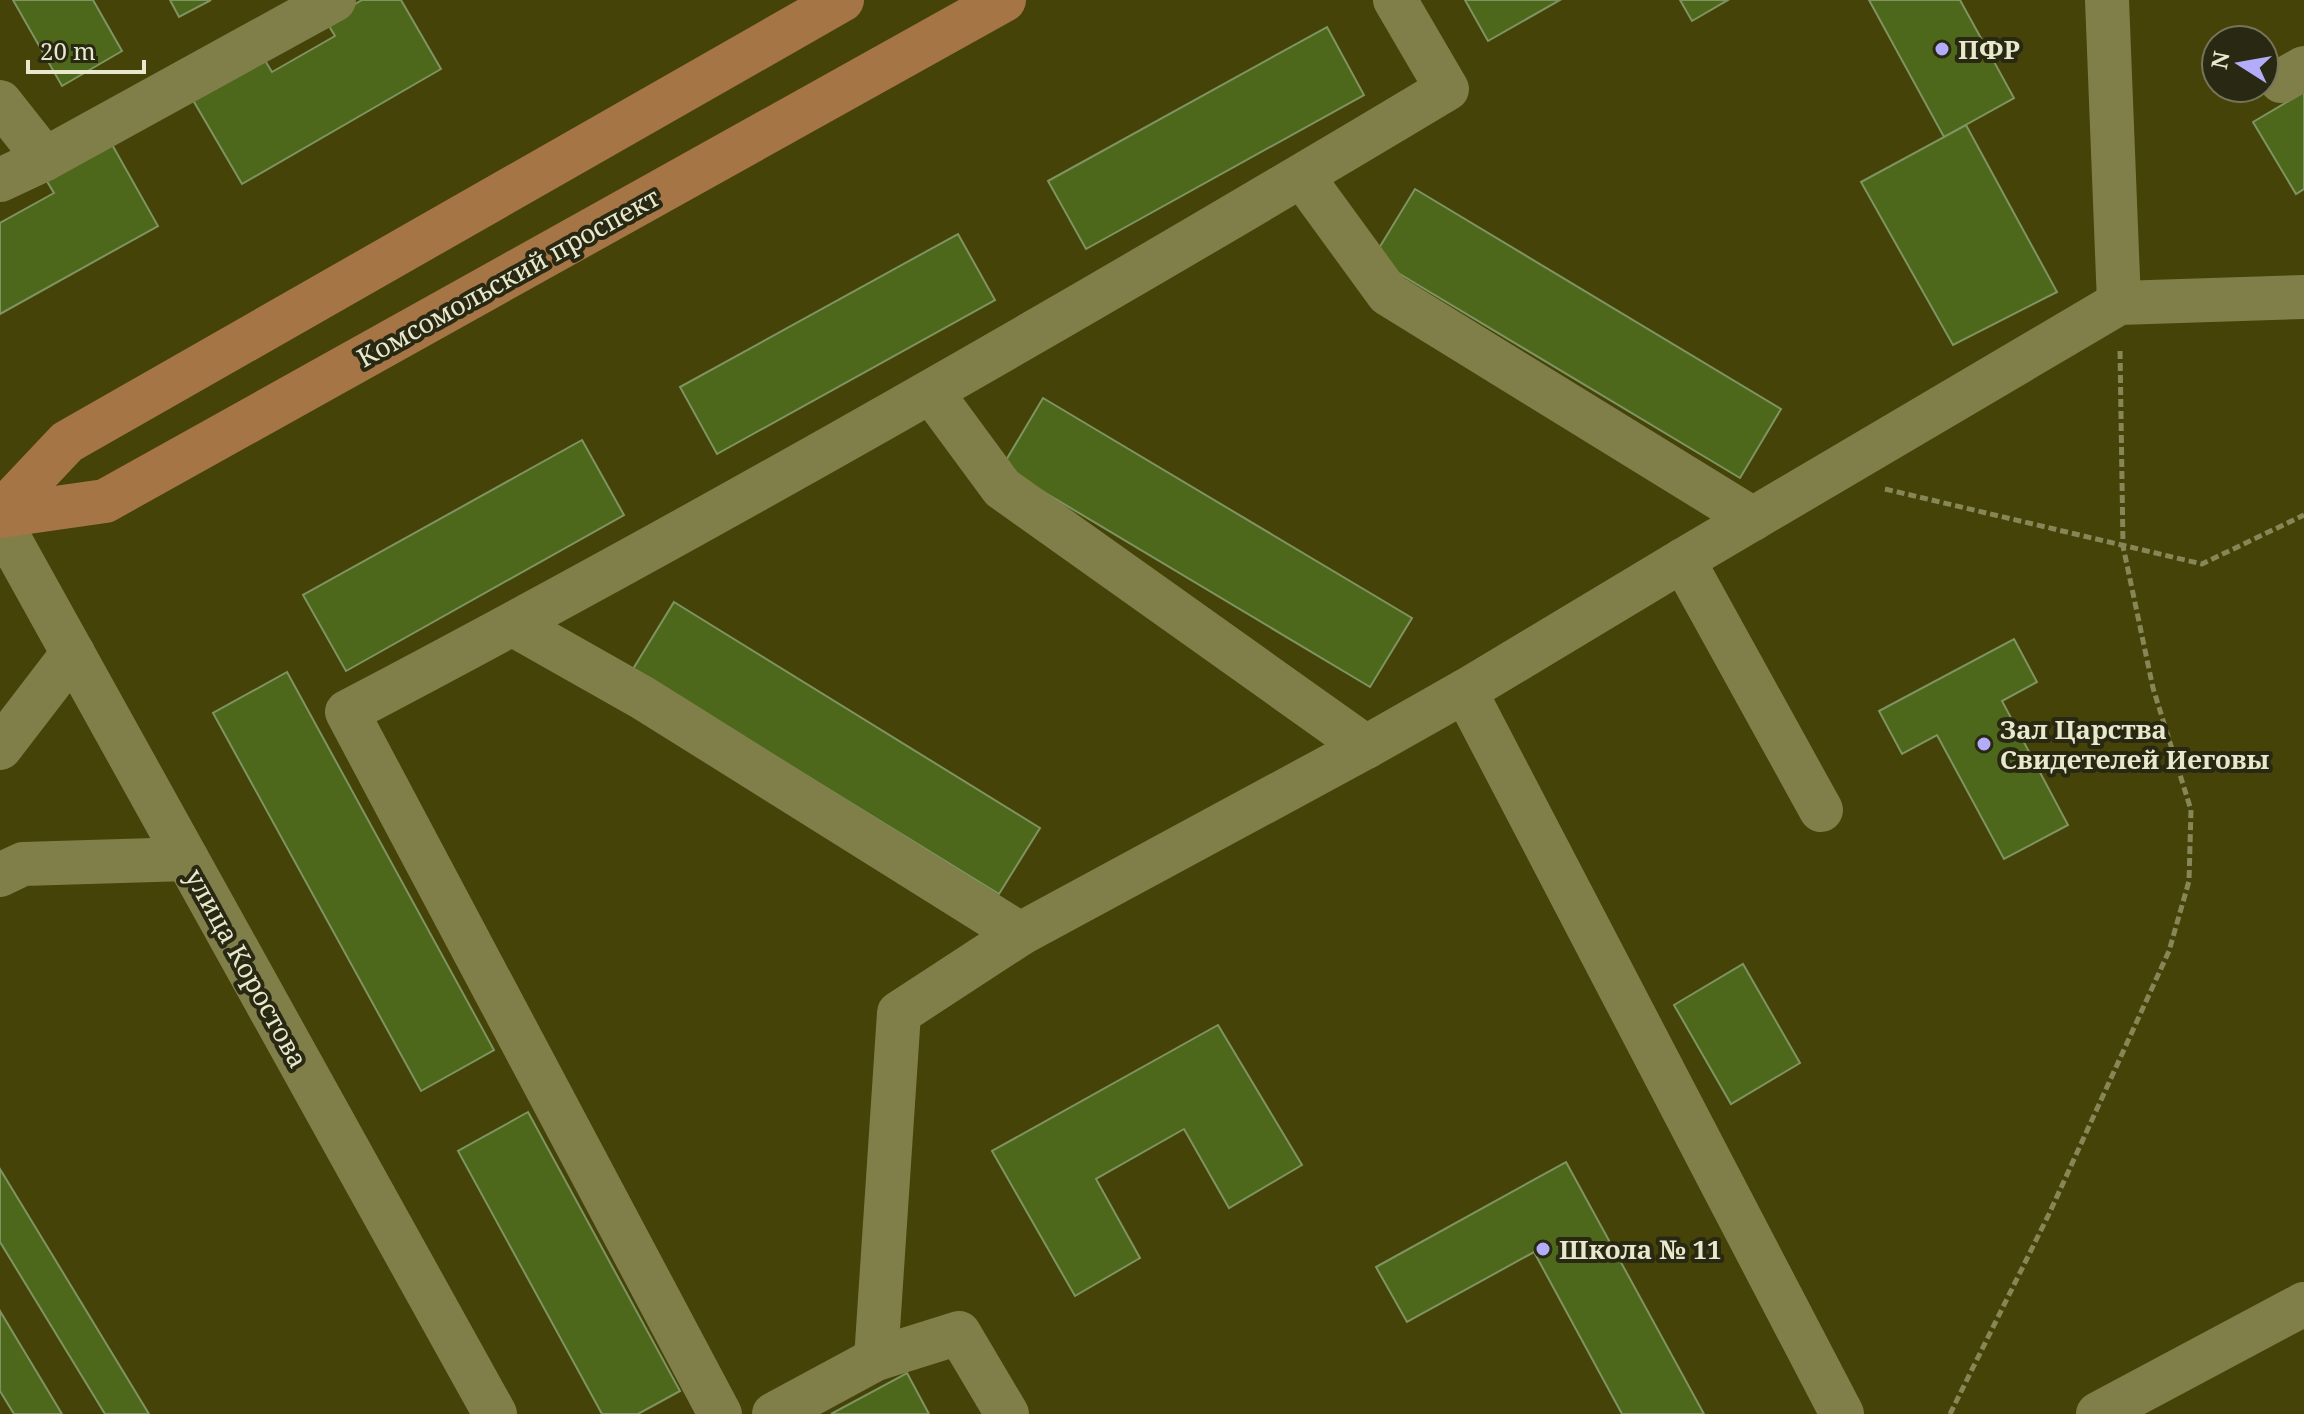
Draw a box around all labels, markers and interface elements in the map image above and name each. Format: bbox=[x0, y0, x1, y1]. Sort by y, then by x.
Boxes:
scale bar bbox=[28, 24, 144, 74]
north arrow bbox=[2200, 24, 2280, 104]
place label: ПФР bbox=[1958, 31, 2020, 67]
text: 20 m bbox=[40, 34, 96, 67]
marker: ПФР bbox=[1933, 40, 1951, 58]
text: N bbox=[2203, 49, 2236, 71]
street label: Комсомольский проспект bbox=[350, 179, 666, 375]
place label: Зал Царства Свидетелей Иеговы bbox=[2000, 711, 2269, 777]
marker: Зал Царства Свидетелей Иеговы bbox=[1975, 735, 1993, 753]
street label: улица Коростова bbox=[177, 862, 317, 1074]
place label: Школа № 11 bbox=[1559, 1231, 1722, 1267]
marker: Школа № 11 bbox=[1534, 1240, 1552, 1258]

